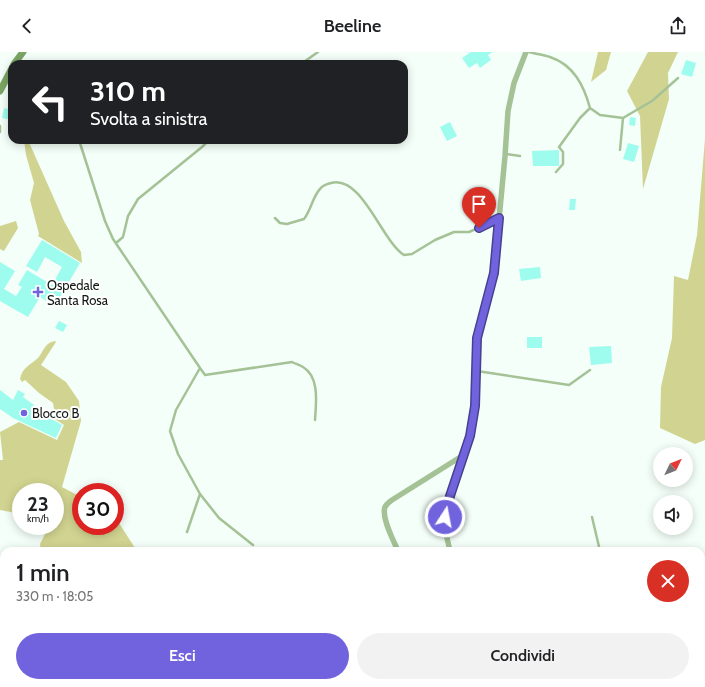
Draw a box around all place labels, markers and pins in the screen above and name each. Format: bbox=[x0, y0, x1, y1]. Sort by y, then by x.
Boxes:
pin bbox=[462, 187, 496, 228]
place label: Ospedale Santa Rosa bbox=[47, 277, 109, 308]
marker: Ospedale Santa Rosa bbox=[32, 286, 44, 298]
place label: Blocco B bbox=[32, 405, 80, 421]
marker: Blocco B bbox=[19, 408, 29, 418]

